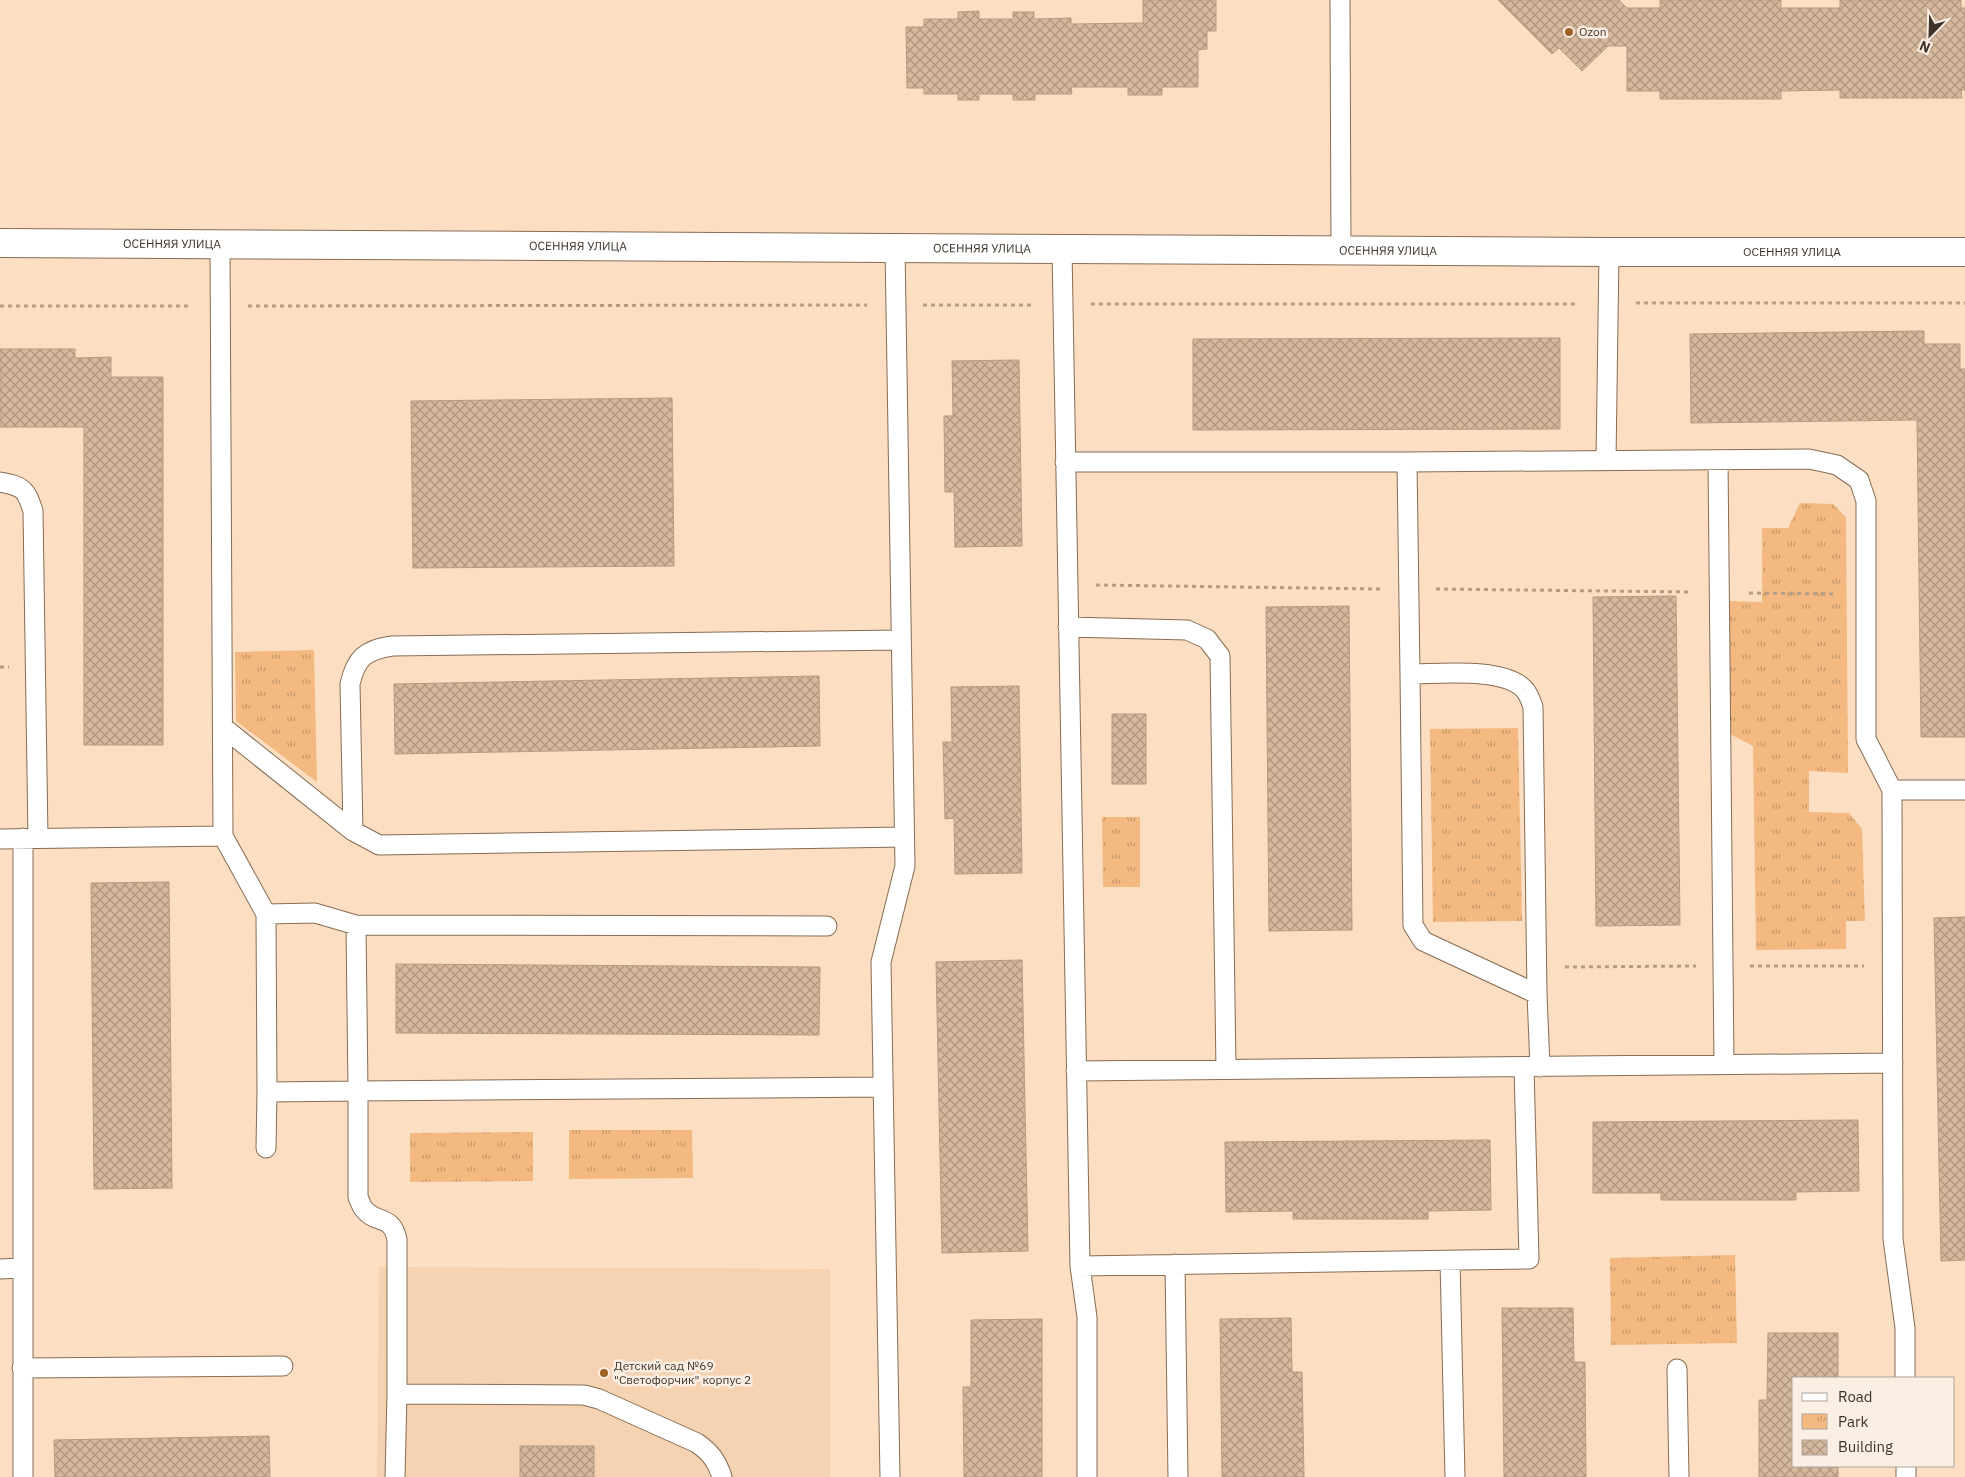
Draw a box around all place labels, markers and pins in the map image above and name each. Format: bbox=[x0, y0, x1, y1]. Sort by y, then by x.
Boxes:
place label: Ozon bbox=[1579, 24, 1606, 39]
marker: Ozon bbox=[1563, 26, 1575, 38]
place label: Детский сад №69 "Светофорчик" корпус 2 bbox=[614, 1358, 751, 1387]
marker: Детский сад №69 "Светофорчик" корпус 2 bbox=[598, 1367, 610, 1379]

